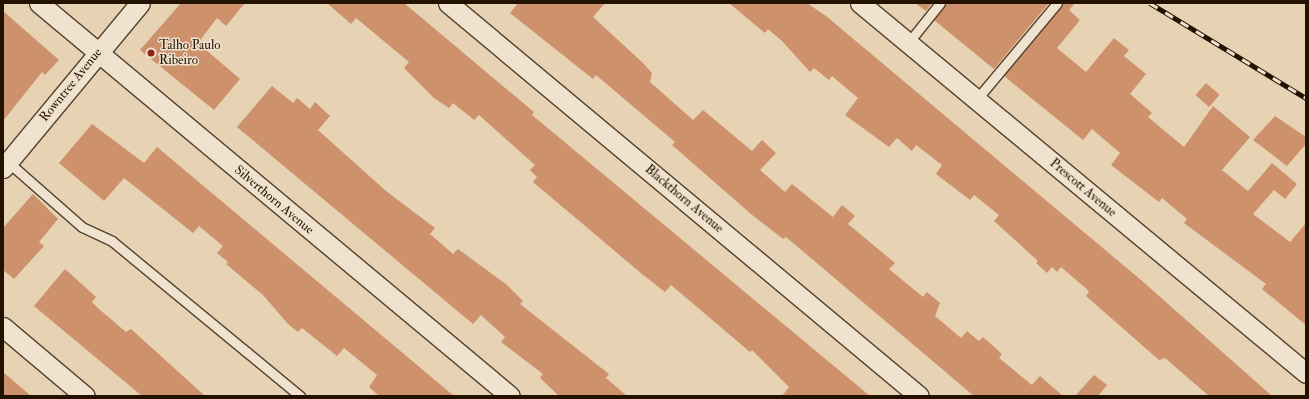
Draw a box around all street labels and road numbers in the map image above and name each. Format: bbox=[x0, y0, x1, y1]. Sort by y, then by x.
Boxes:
street label: Rowntree Avenue bbox=[37, 45, 105, 125]
street label: Prescott Avenue bbox=[1046, 156, 1120, 220]
street label: Silverthorn Avenue bbox=[231, 162, 317, 238]
street label: Blackthorn Avenue bbox=[642, 162, 726, 236]

